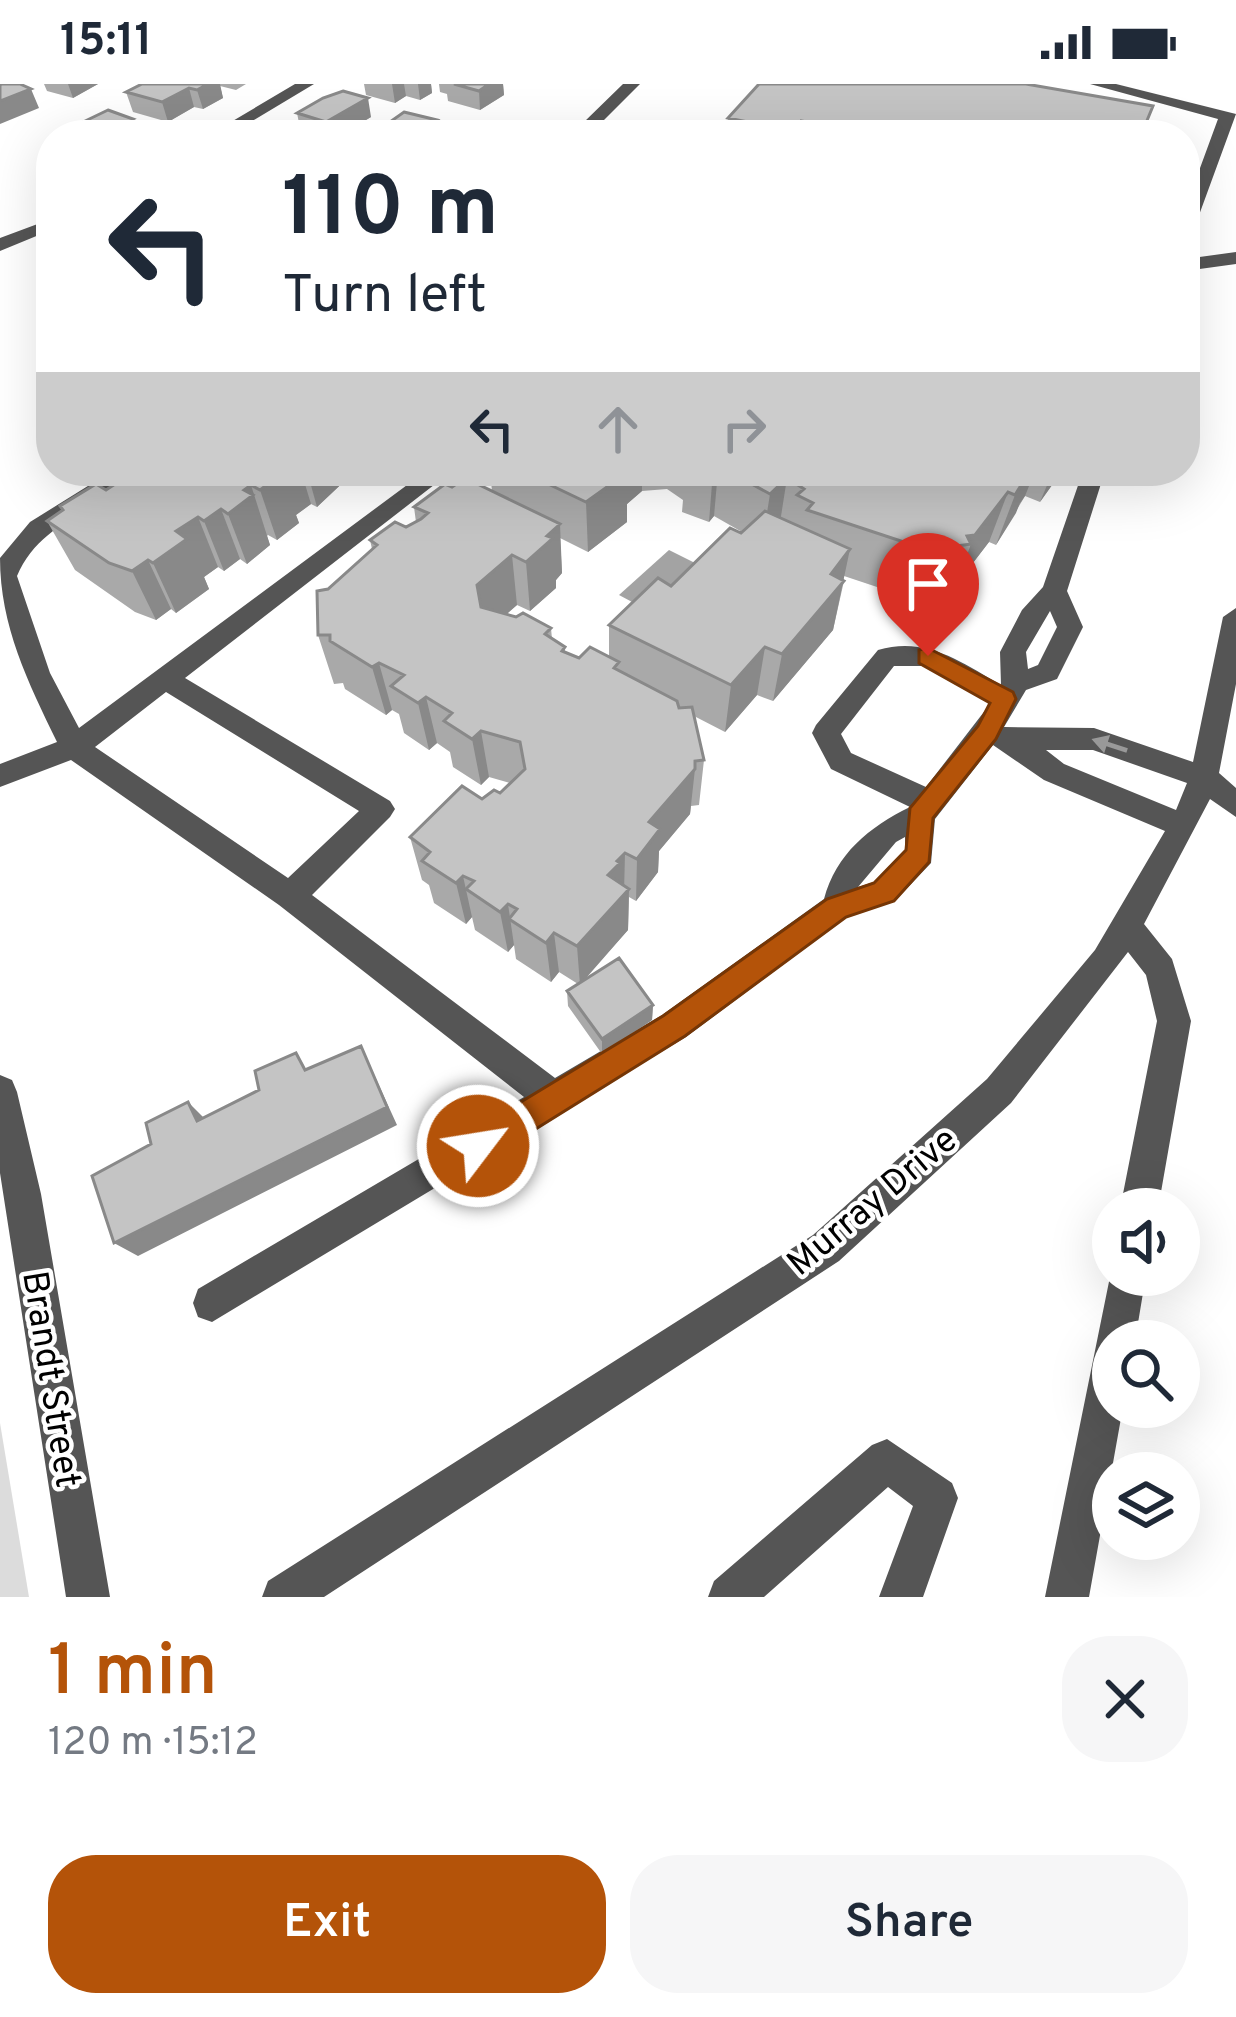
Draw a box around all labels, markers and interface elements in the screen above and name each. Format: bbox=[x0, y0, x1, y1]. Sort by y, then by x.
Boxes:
text: 15:11 bbox=[60, 14, 152, 71]
text: 110 m bbox=[282, 159, 499, 265]
icon: left bbox=[84, 168, 240, 324]
text: Turn left bbox=[282, 263, 487, 332]
icon: left bbox=[459, 396, 525, 462]
icon: ahead bbox=[585, 396, 651, 462]
icon: right bbox=[711, 396, 777, 462]
pin bbox=[877, 533, 979, 656]
icon: arrive bbox=[895, 551, 961, 617]
one-way arrow bbox=[1091, 735, 1128, 753]
position arrow bbox=[415, 1083, 541, 1209]
street label: Murray Drive bbox=[779, 1119, 968, 1288]
map controls bbox=[1092, 1188, 1200, 1560]
button: sound bbox=[1092, 1188, 1200, 1296]
street label: Brandt Street bbox=[9, 1268, 89, 1491]
button: search bbox=[1092, 1320, 1200, 1428]
button: layers bbox=[1092, 1452, 1200, 1560]
text: 1 min bbox=[48, 1629, 218, 1721]
button: close bbox=[1062, 1636, 1188, 1762]
text: 120 m · 15:12 bbox=[48, 1720, 258, 1769]
button: Exit bbox=[48, 1855, 606, 1993]
button: Share bbox=[630, 1855, 1188, 1993]

